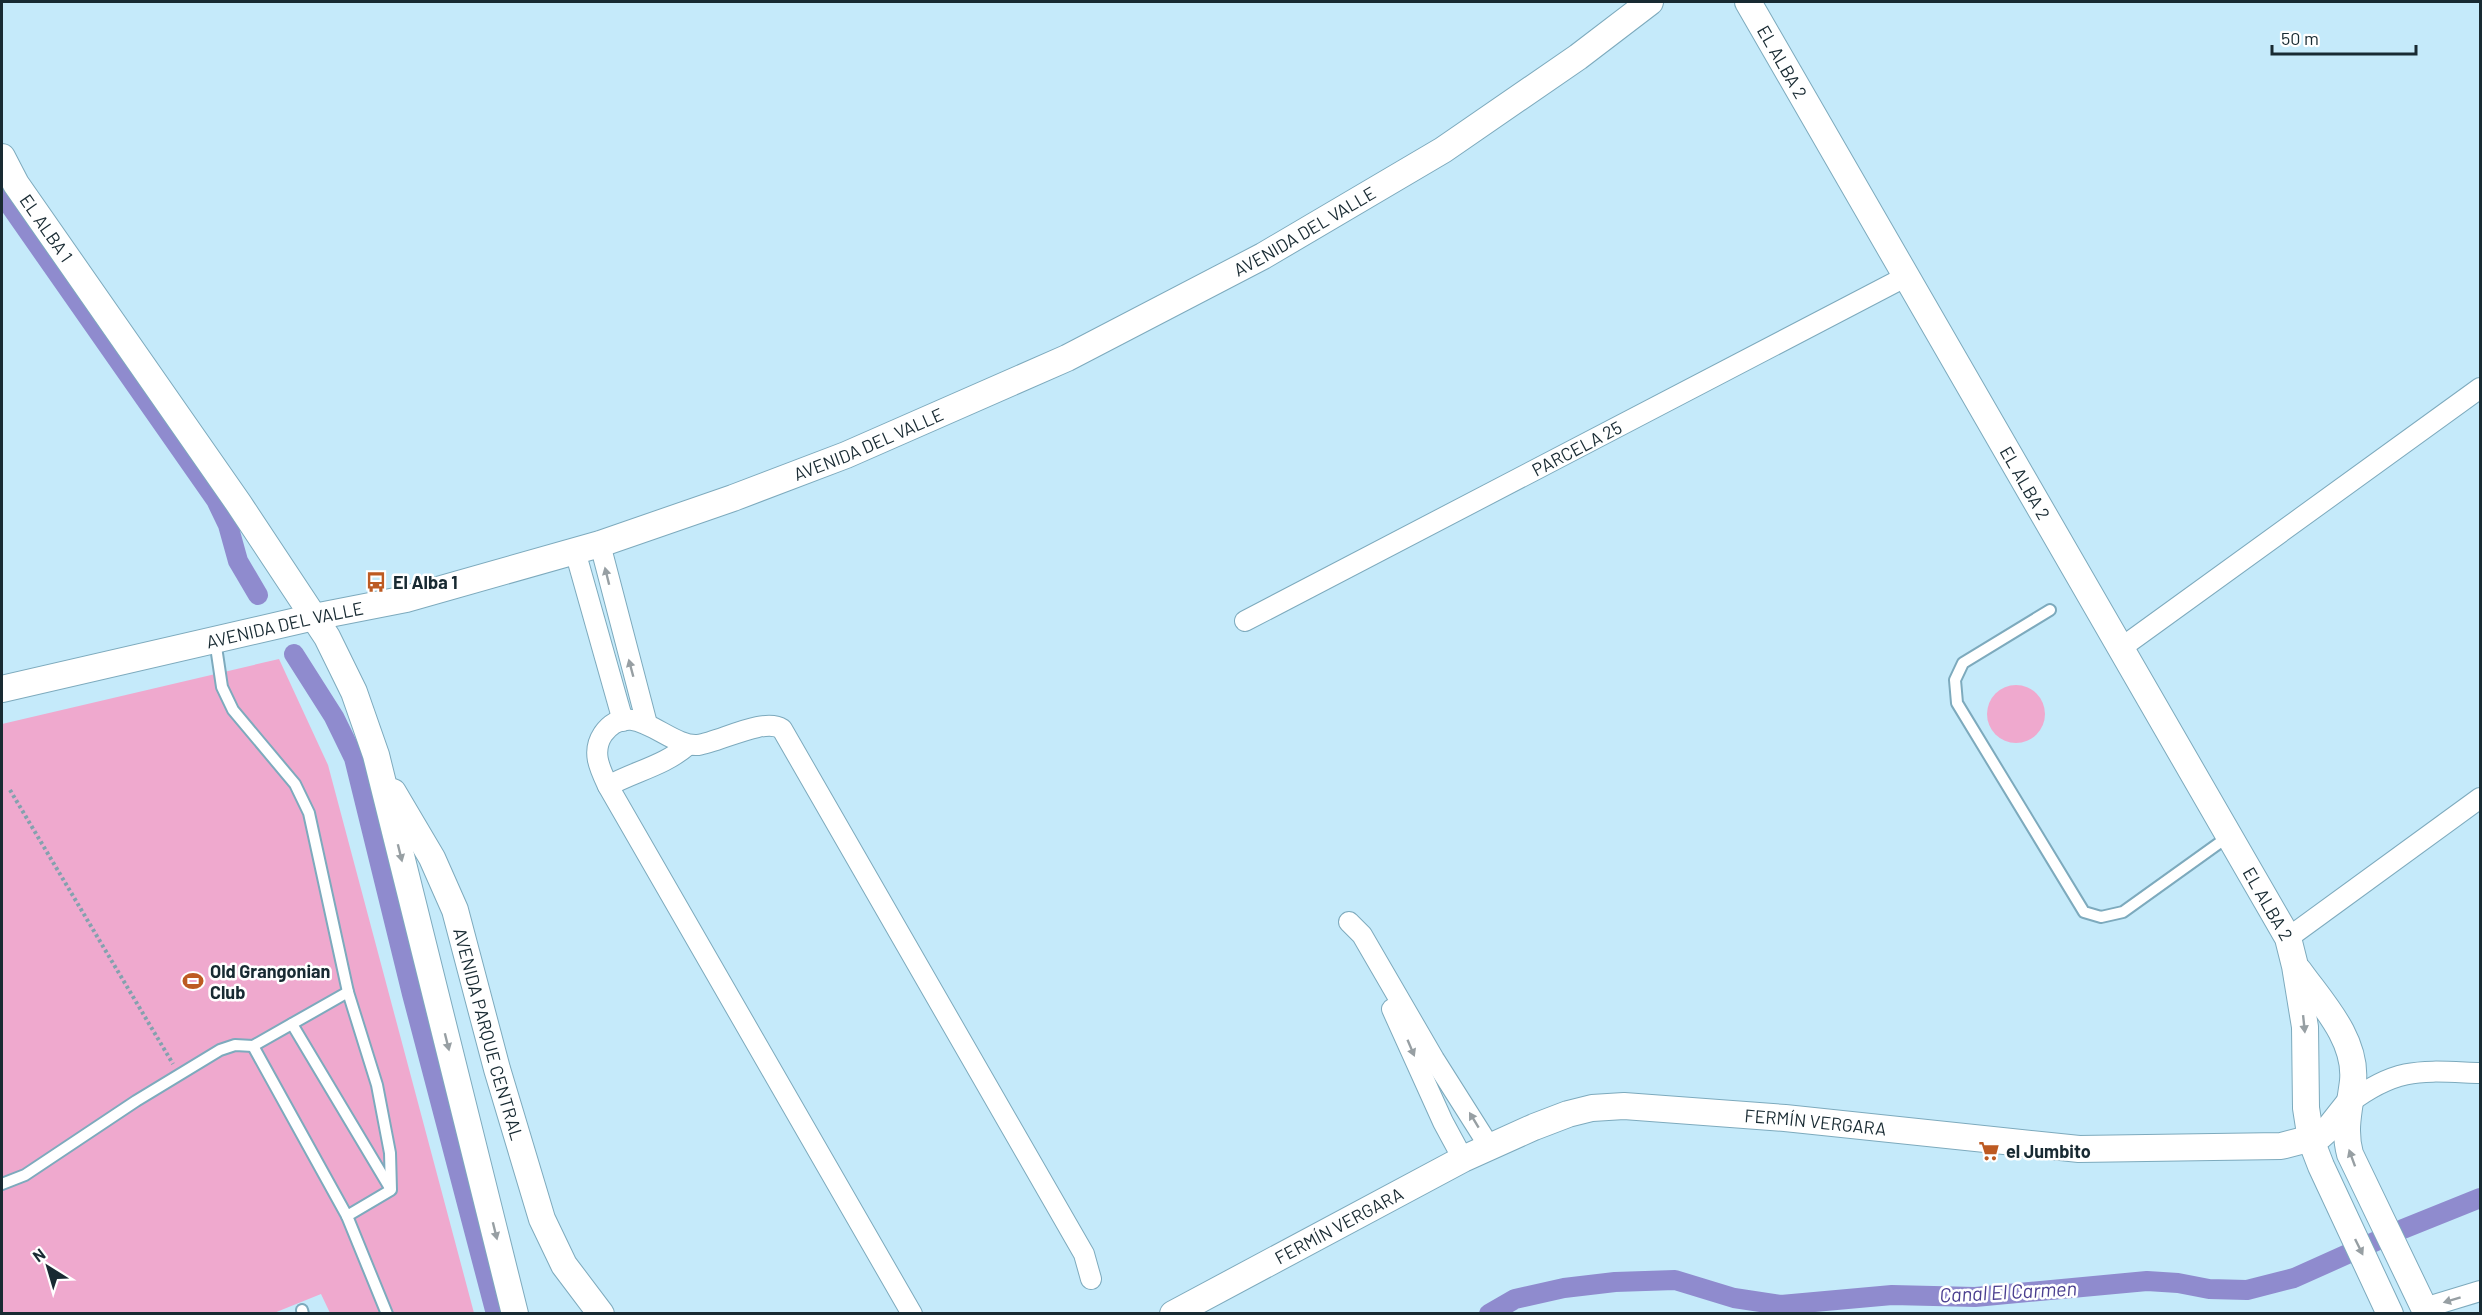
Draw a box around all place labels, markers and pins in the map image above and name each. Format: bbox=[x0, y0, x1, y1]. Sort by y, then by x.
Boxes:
bus stop icon: El Alba 1 bbox=[364, 570, 388, 594]
place label: El Alba 1 bbox=[393, 571, 458, 593]
place label: Old Grangonian Club bbox=[210, 960, 330, 1003]
sports icon: Old Grangonian Club bbox=[181, 969, 205, 993]
supermarket icon: el Jumbito bbox=[1977, 1139, 2001, 1163]
place label: el Jumbito bbox=[2006, 1140, 2091, 1162]

